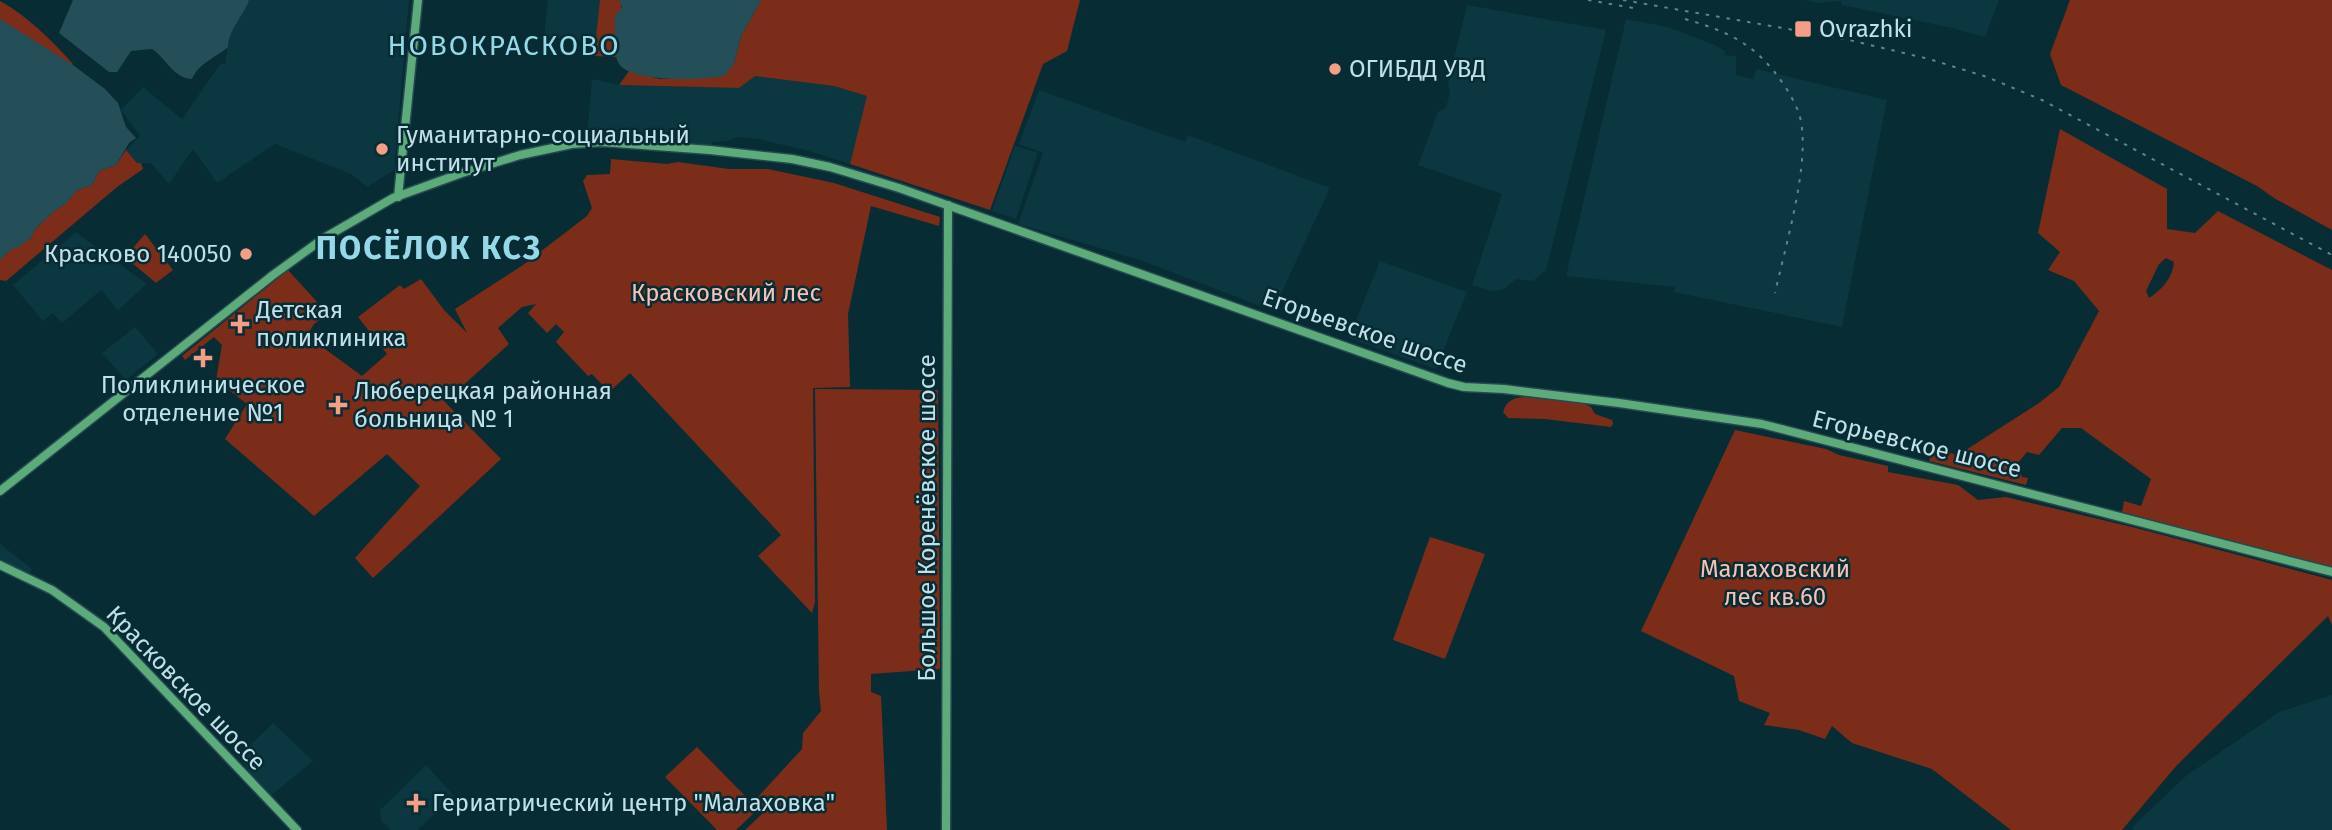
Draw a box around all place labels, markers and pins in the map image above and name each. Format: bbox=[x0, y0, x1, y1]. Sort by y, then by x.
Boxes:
place label: Ovrazhki bbox=[1819, 15, 1913, 43]
marker: Ovrazhki bbox=[1793, 19, 1813, 39]
place label: ОГИБДД УВД bbox=[1349, 55, 1486, 83]
marker: ОГИБДД УВД bbox=[1327, 61, 1343, 77]
place label: Гуманитарно-социальный институт bbox=[396, 121, 690, 177]
marker: Гуманитарно-социальный институт bbox=[374, 141, 390, 157]
place label: Красково 140050 bbox=[44, 240, 232, 268]
marker: Красково 140050 bbox=[238, 246, 254, 262]
place label: Детская поликлиника bbox=[255, 296, 407, 352]
marker: Детская поликлиника bbox=[230, 314, 250, 334]
marker: Поликлиническое отделение №1 bbox=[193, 348, 213, 368]
place label: Поликлиническое отделение №1 bbox=[101, 371, 305, 427]
place label: Люберецкая районная больница № 1 bbox=[354, 377, 612, 433]
marker: Люберецкая районная больница № 1 bbox=[328, 395, 348, 415]
place label: Гериатрический центр "Малаховка" bbox=[432, 789, 835, 817]
marker: Гериатрический центр "Малаховка" bbox=[406, 793, 426, 813]

